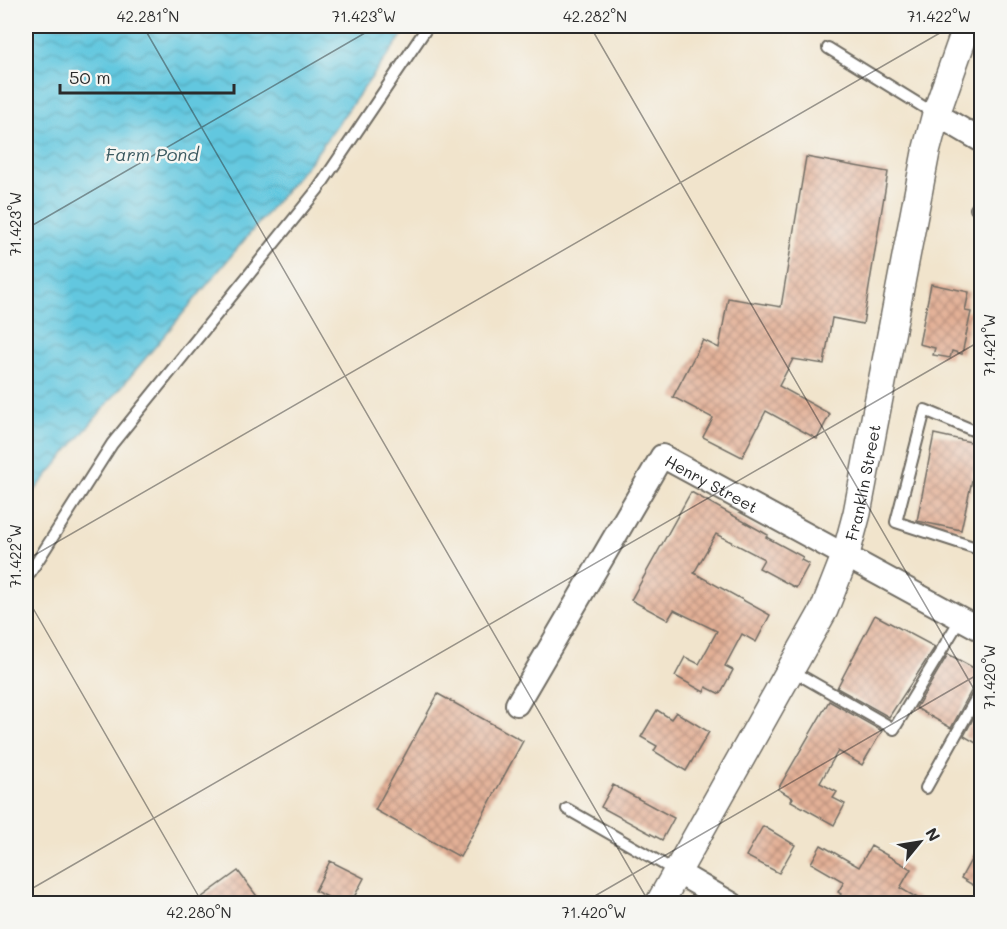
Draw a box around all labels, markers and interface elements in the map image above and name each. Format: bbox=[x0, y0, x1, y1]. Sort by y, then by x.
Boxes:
text: 42.281°N bbox=[117, 6, 179, 26]
text: 71.423°W bbox=[332, 6, 396, 26]
text: 42.282°N bbox=[563, 6, 627, 26]
text: 71.422°W bbox=[907, 6, 971, 26]
scale bar bbox=[60, 57, 234, 95]
text: 50 m bbox=[69, 65, 111, 89]
water label: Farm Pond bbox=[105, 142, 200, 166]
text: 71.423°W bbox=[5, 192, 25, 256]
text: 71.421°W bbox=[979, 314, 999, 376]
street label: Franklin Street bbox=[840, 422, 884, 543]
street label: Henry Street bbox=[662, 449, 762, 517]
text: 71.422°W bbox=[5, 524, 25, 588]
text: 71.420°W bbox=[979, 645, 999, 709]
north arrow bbox=[890, 812, 950, 872]
text: N bbox=[921, 824, 946, 845]
text: 42.280°N bbox=[166, 902, 232, 922]
text: 71.420°W bbox=[562, 902, 626, 922]

